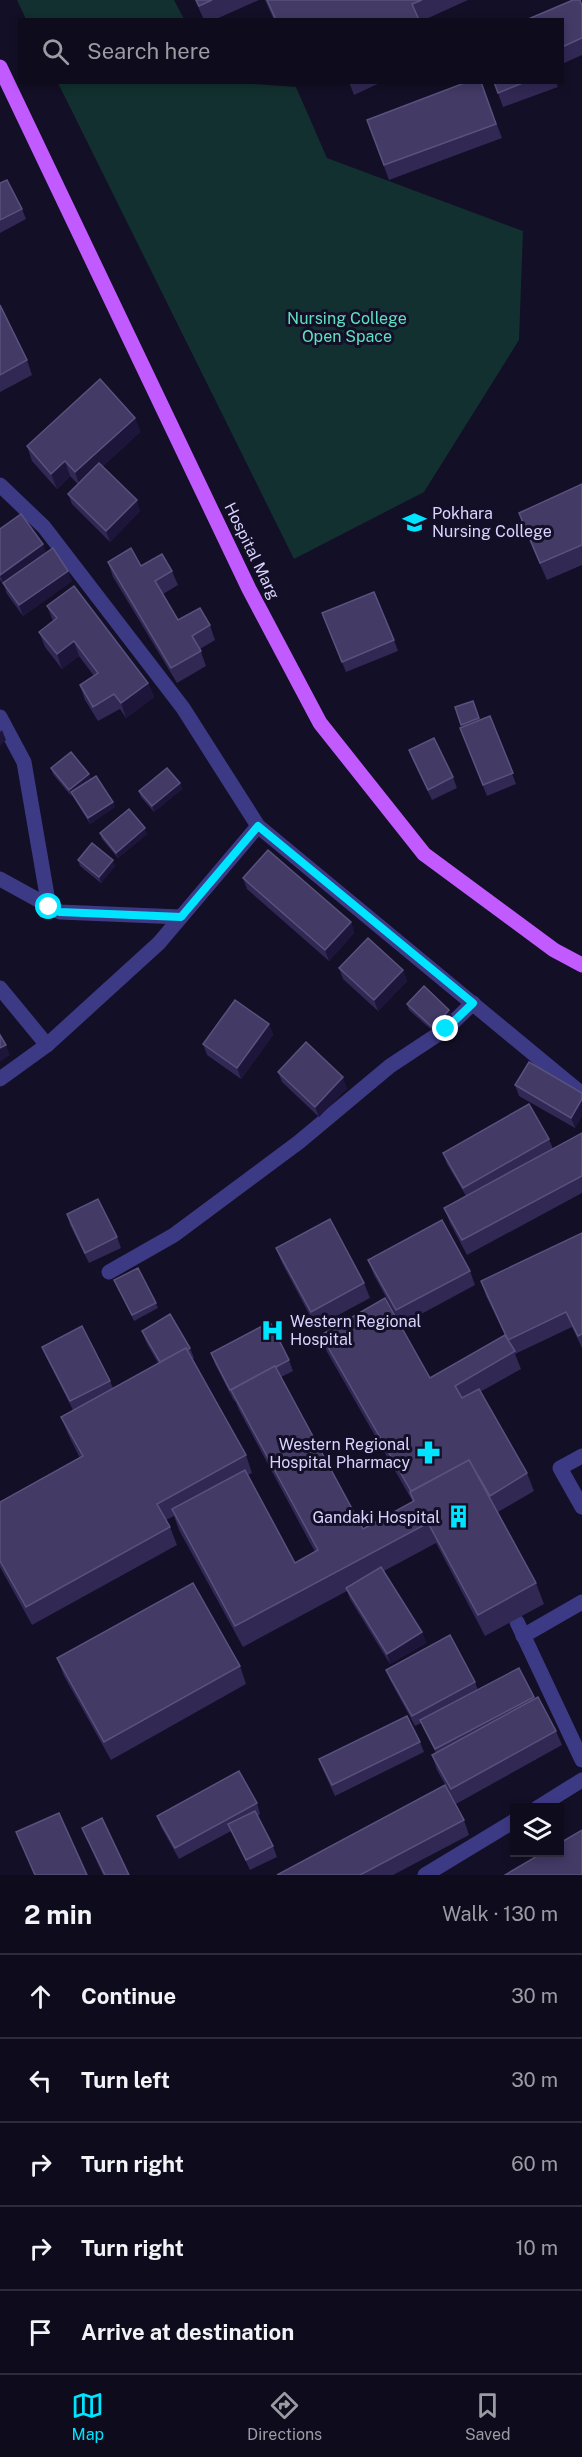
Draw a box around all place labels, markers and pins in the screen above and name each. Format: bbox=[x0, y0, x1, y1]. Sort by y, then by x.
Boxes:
place label: Pokhara Nursing College bbox=[432, 504, 552, 541]
school or university icon: Pokhara Nursing College bbox=[401, 509, 427, 535]
place label: Western Regional Hospital bbox=[290, 1312, 421, 1349]
hospital icon: Western Regional Hospital bbox=[259, 1317, 285, 1343]
place label: Western Regional Hospital Pharmacy bbox=[269, 1435, 410, 1472]
pharmacy icon: Western Regional Hospital Pharmacy bbox=[415, 1440, 441, 1466]
building icon: Gandaki Hospital bbox=[445, 1504, 471, 1530]
place label: Gandaki Hospital bbox=[312, 1508, 440, 1527]

